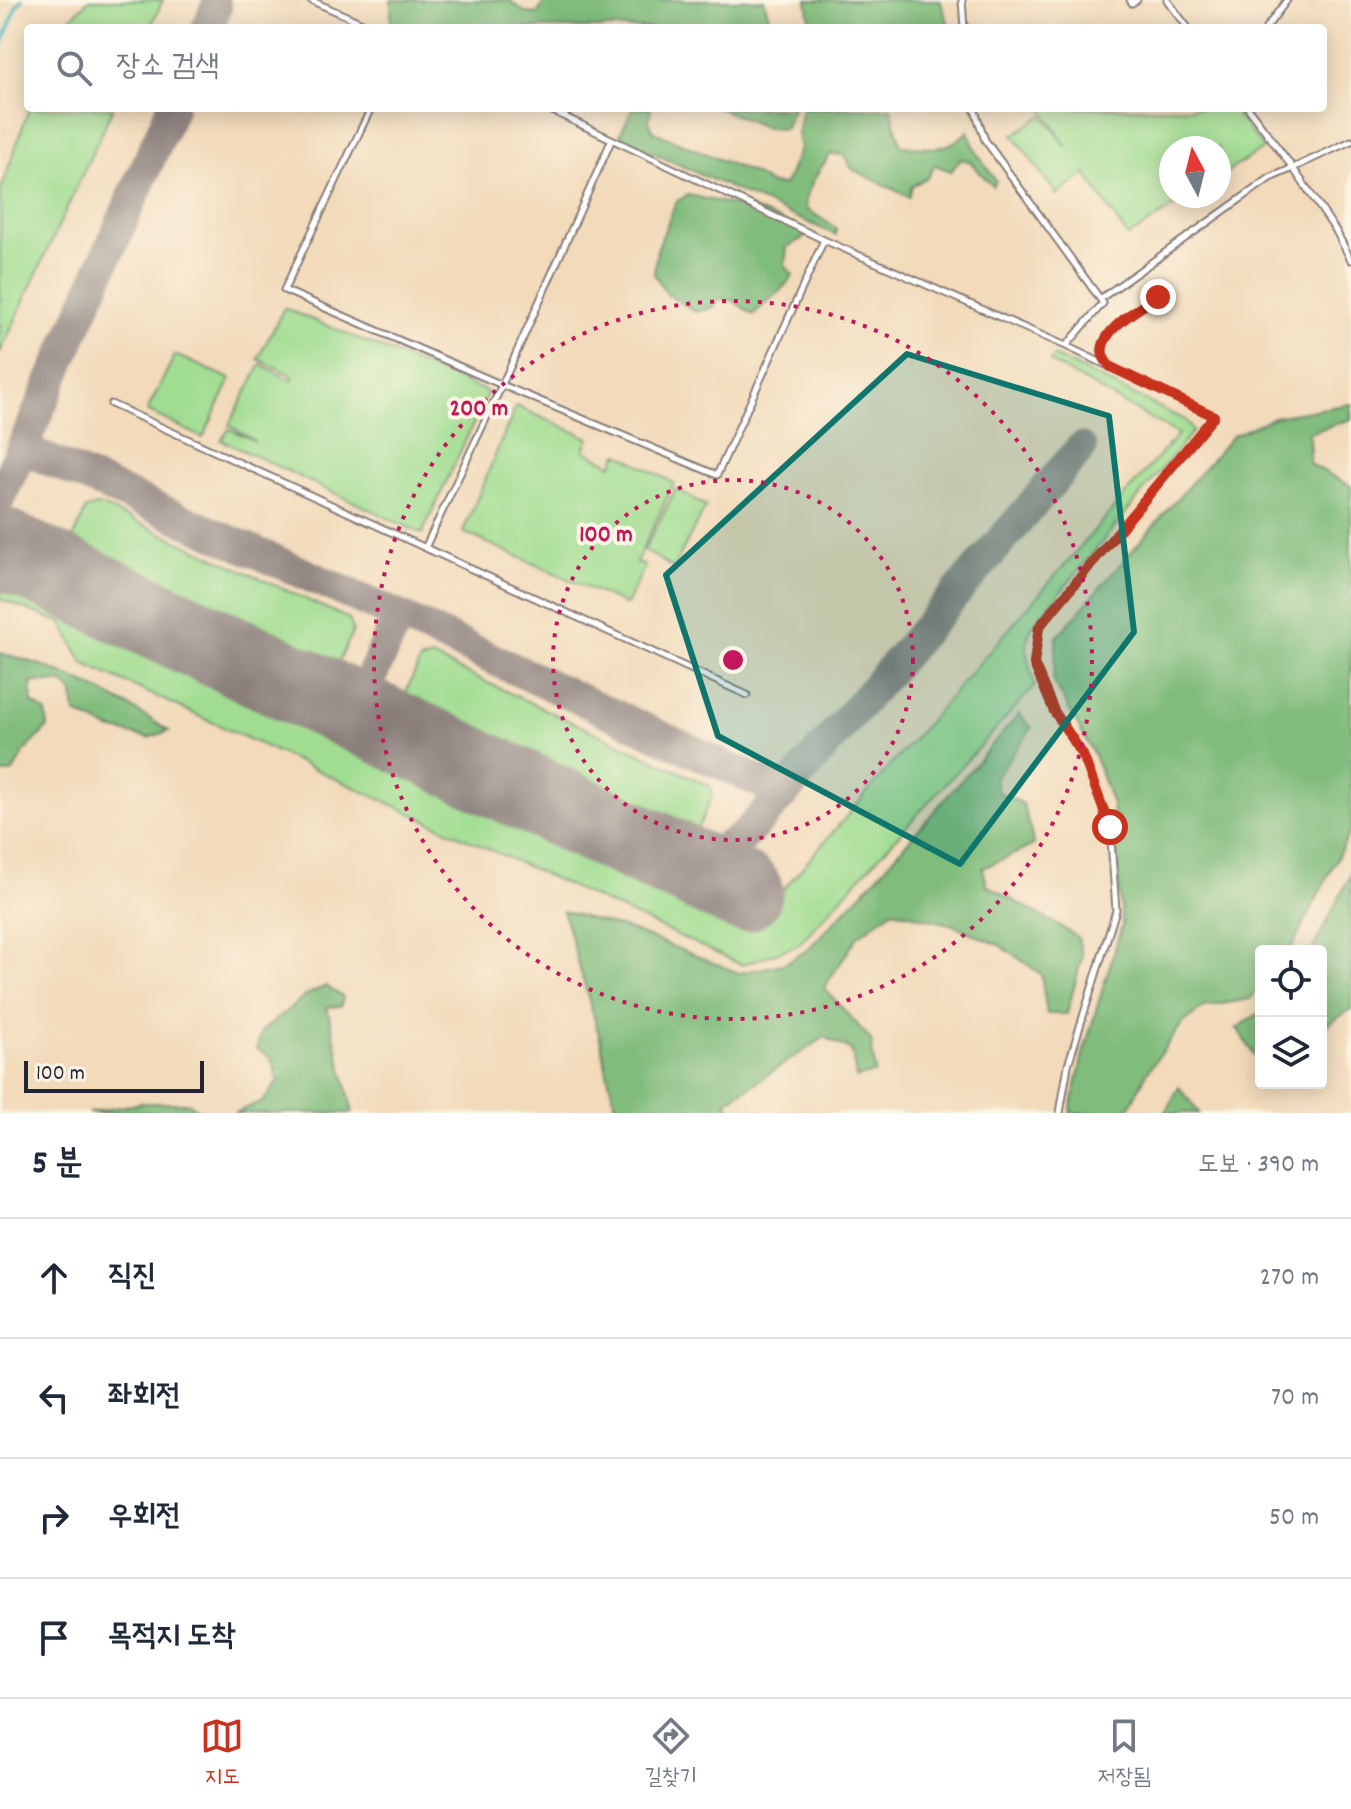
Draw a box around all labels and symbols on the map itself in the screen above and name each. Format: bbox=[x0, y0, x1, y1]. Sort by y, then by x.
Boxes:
north arrow bbox=[1159, 136, 1231, 208]
route end bbox=[1140, 279, 1176, 315]
text: 200 m bbox=[450, 393, 508, 427]
text: 100 m bbox=[579, 519, 633, 553]
centre of rings bbox=[719, 646, 747, 674]
route start bbox=[1092, 809, 1128, 845]
scale bar bbox=[24, 1057, 204, 1093]

